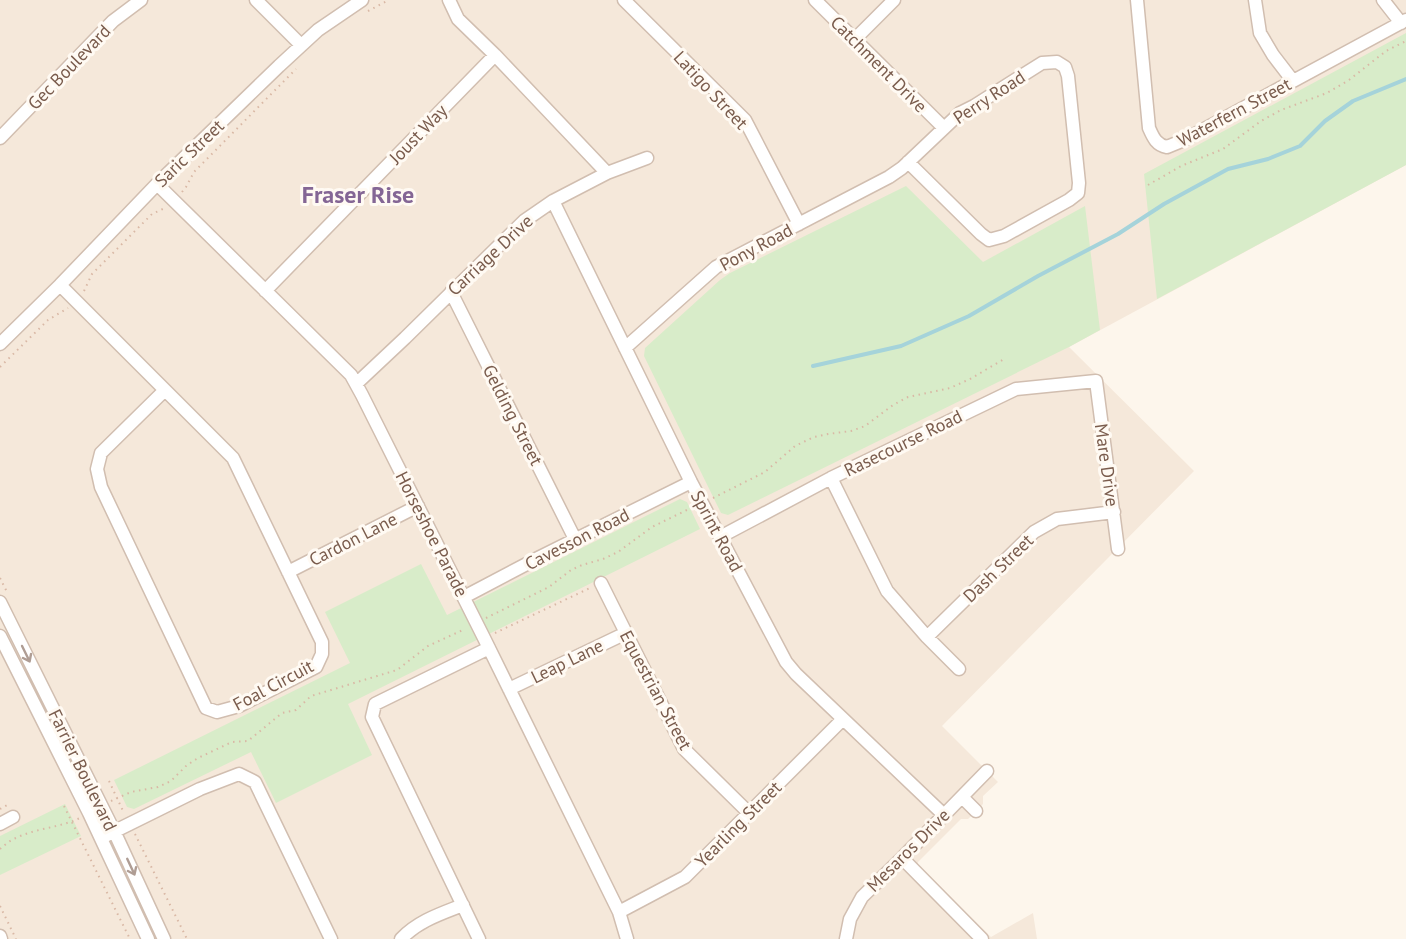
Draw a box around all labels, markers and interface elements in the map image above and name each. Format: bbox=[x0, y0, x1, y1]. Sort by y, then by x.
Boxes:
street label: Catchment Drive bbox=[826, 11, 932, 117]
street label: Gec Boulevard bbox=[23, 20, 115, 114]
street label: Latigo Street bbox=[669, 46, 753, 134]
street label: Perry Road bbox=[949, 65, 1029, 129]
street label: Waterfern Street bbox=[1173, 72, 1295, 152]
street label: Joust Way bbox=[383, 99, 452, 169]
street label: Saric Street bbox=[149, 114, 229, 192]
district label: Fraser Rise bbox=[302, 179, 414, 210]
street label: Carriage Drive bbox=[442, 209, 538, 301]
street label: Pony Road bbox=[715, 218, 797, 276]
street label: Gelding Street bbox=[478, 361, 548, 469]
street label: Rasecourse Road bbox=[840, 404, 966, 482]
street label: Mare Drive bbox=[1090, 422, 1124, 508]
street label: Horseshoe Parade bbox=[390, 467, 474, 601]
street label: Sprint Road bbox=[686, 486, 748, 576]
street label: Cavesson Road bbox=[521, 503, 633, 575]
street label: Cardon Lane bbox=[305, 507, 401, 571]
street label: Dash Street bbox=[958, 529, 1038, 607]
street label: Equestrian Street bbox=[615, 626, 697, 754]
street label: Leap Lane bbox=[527, 634, 607, 688]
one-way arrow bbox=[21, 645, 32, 663]
street label: Foal Circuit bbox=[229, 654, 317, 716]
street label: Farrier Boulevard bbox=[44, 705, 122, 835]
street label: Yearling Street bbox=[690, 776, 786, 872]
street label: Mesaros Drive bbox=[862, 804, 954, 896]
one-way arrow bbox=[125, 857, 137, 875]

